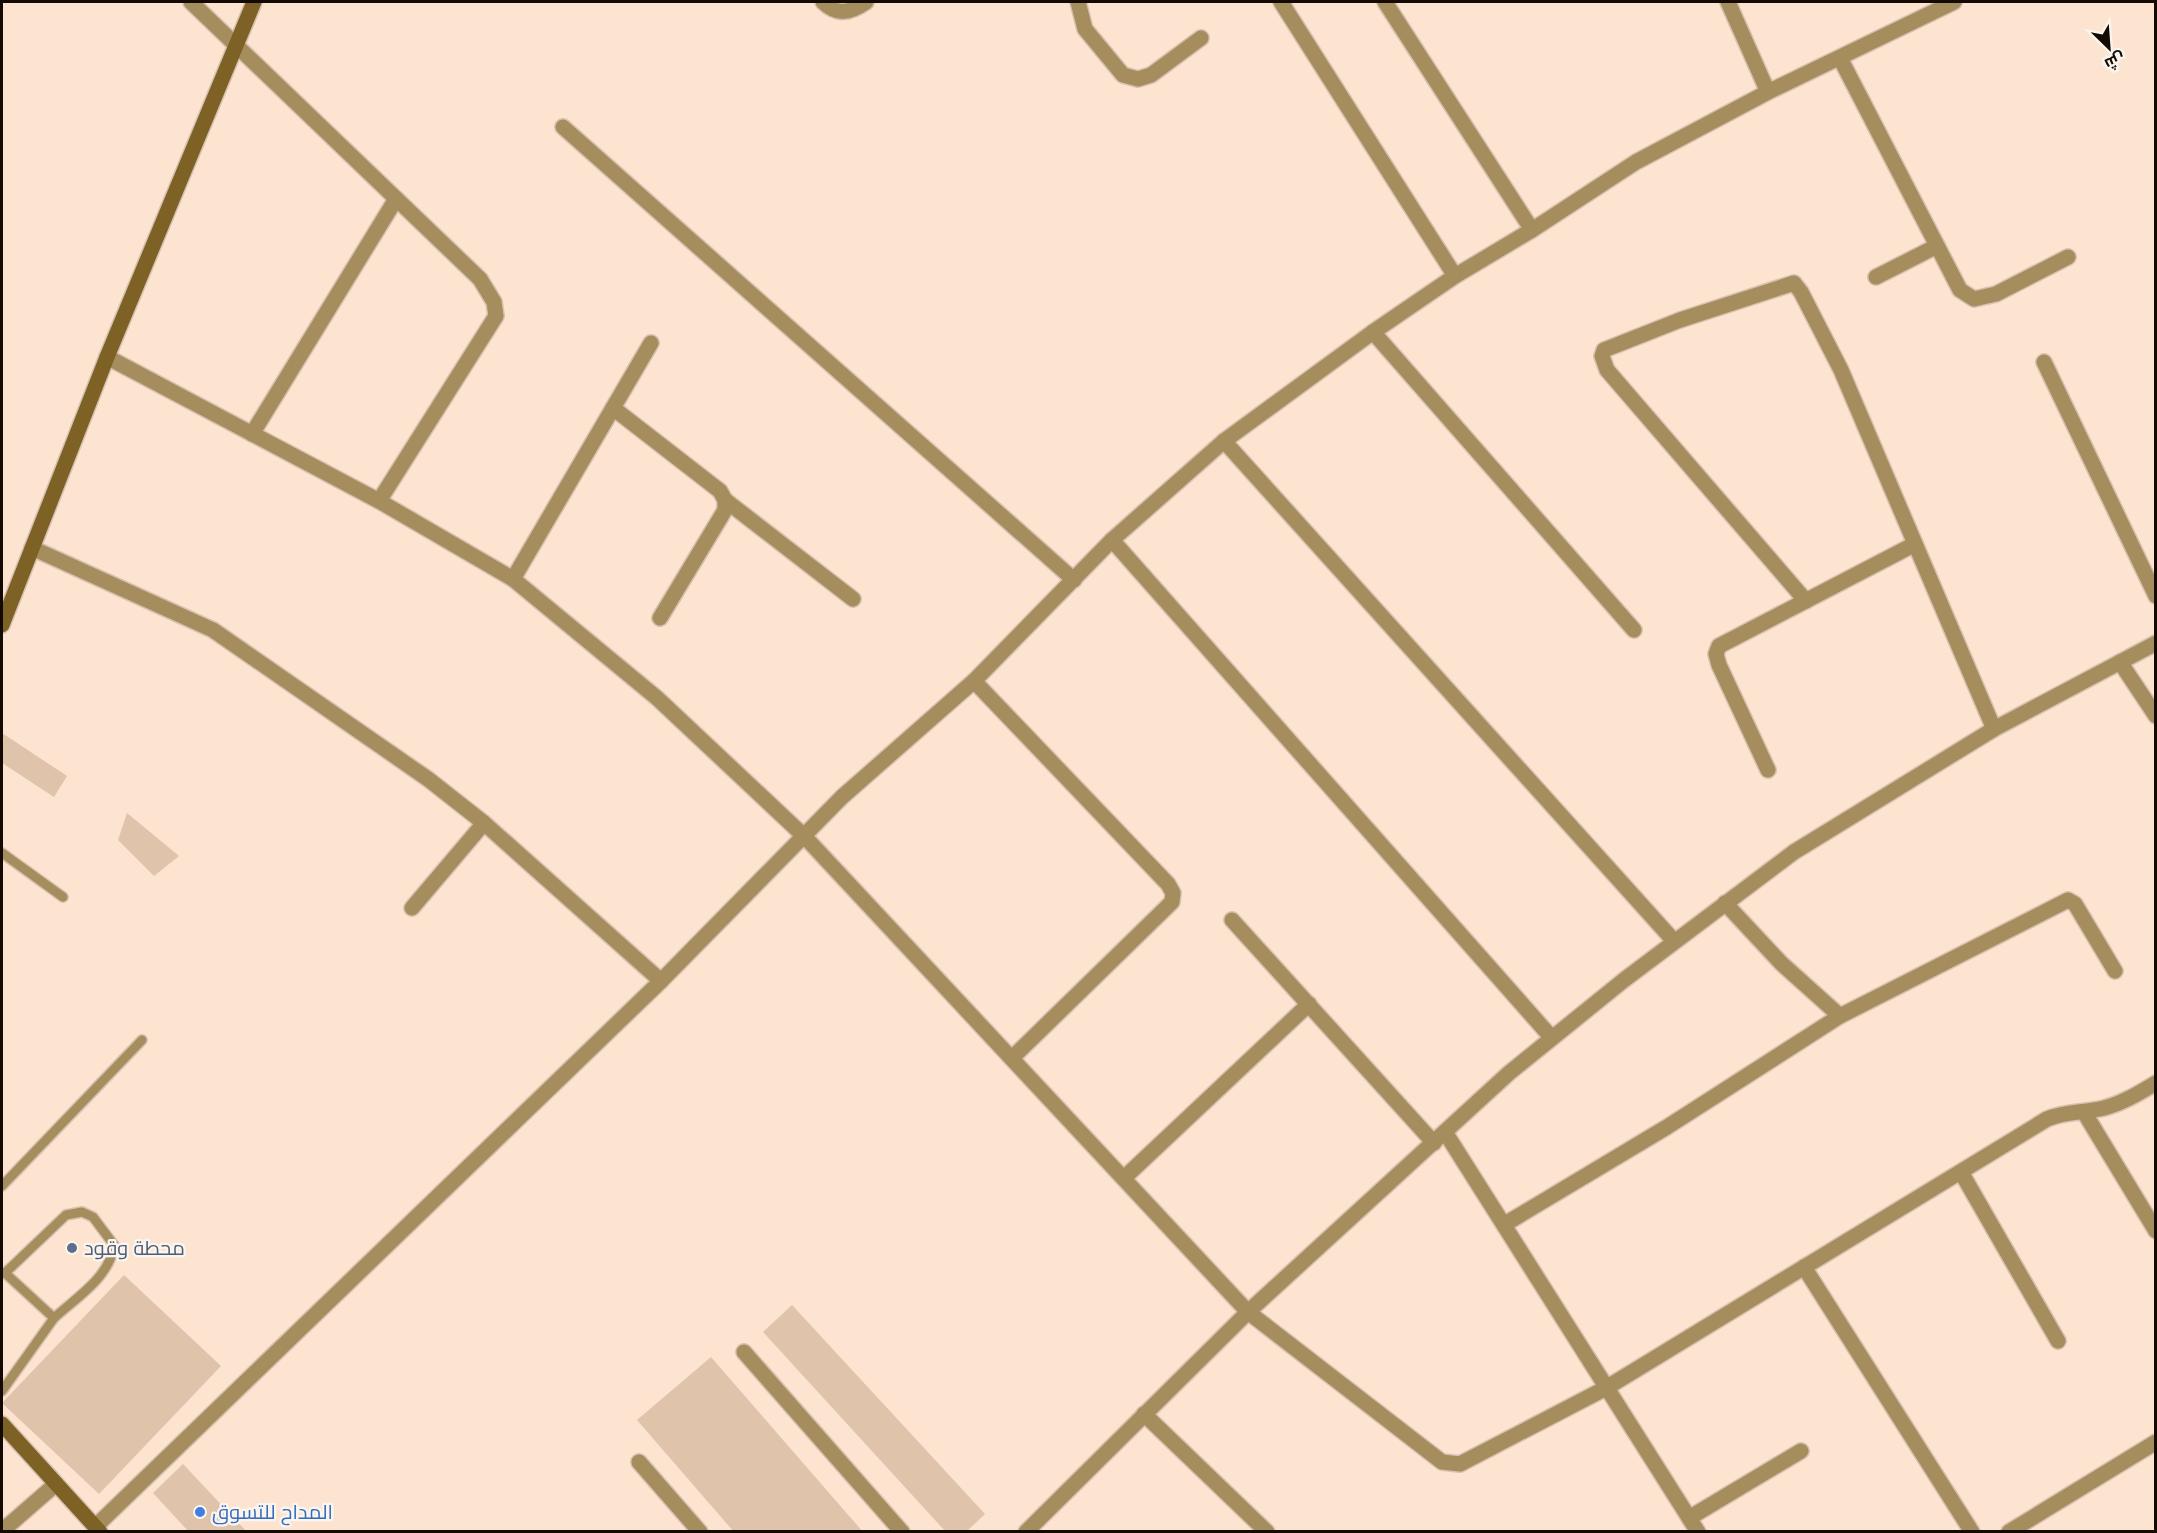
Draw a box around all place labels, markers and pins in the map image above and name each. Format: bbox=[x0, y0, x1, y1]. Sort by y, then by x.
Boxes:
place label: محطة وقود bbox=[84, 1236, 185, 1260]
marker: محطة وقود bbox=[65, 1241, 79, 1255]
place label: المداح للتسوق bbox=[212, 1500, 333, 1526]
marker: المداح للتسوق bbox=[193, 1505, 207, 1519]

